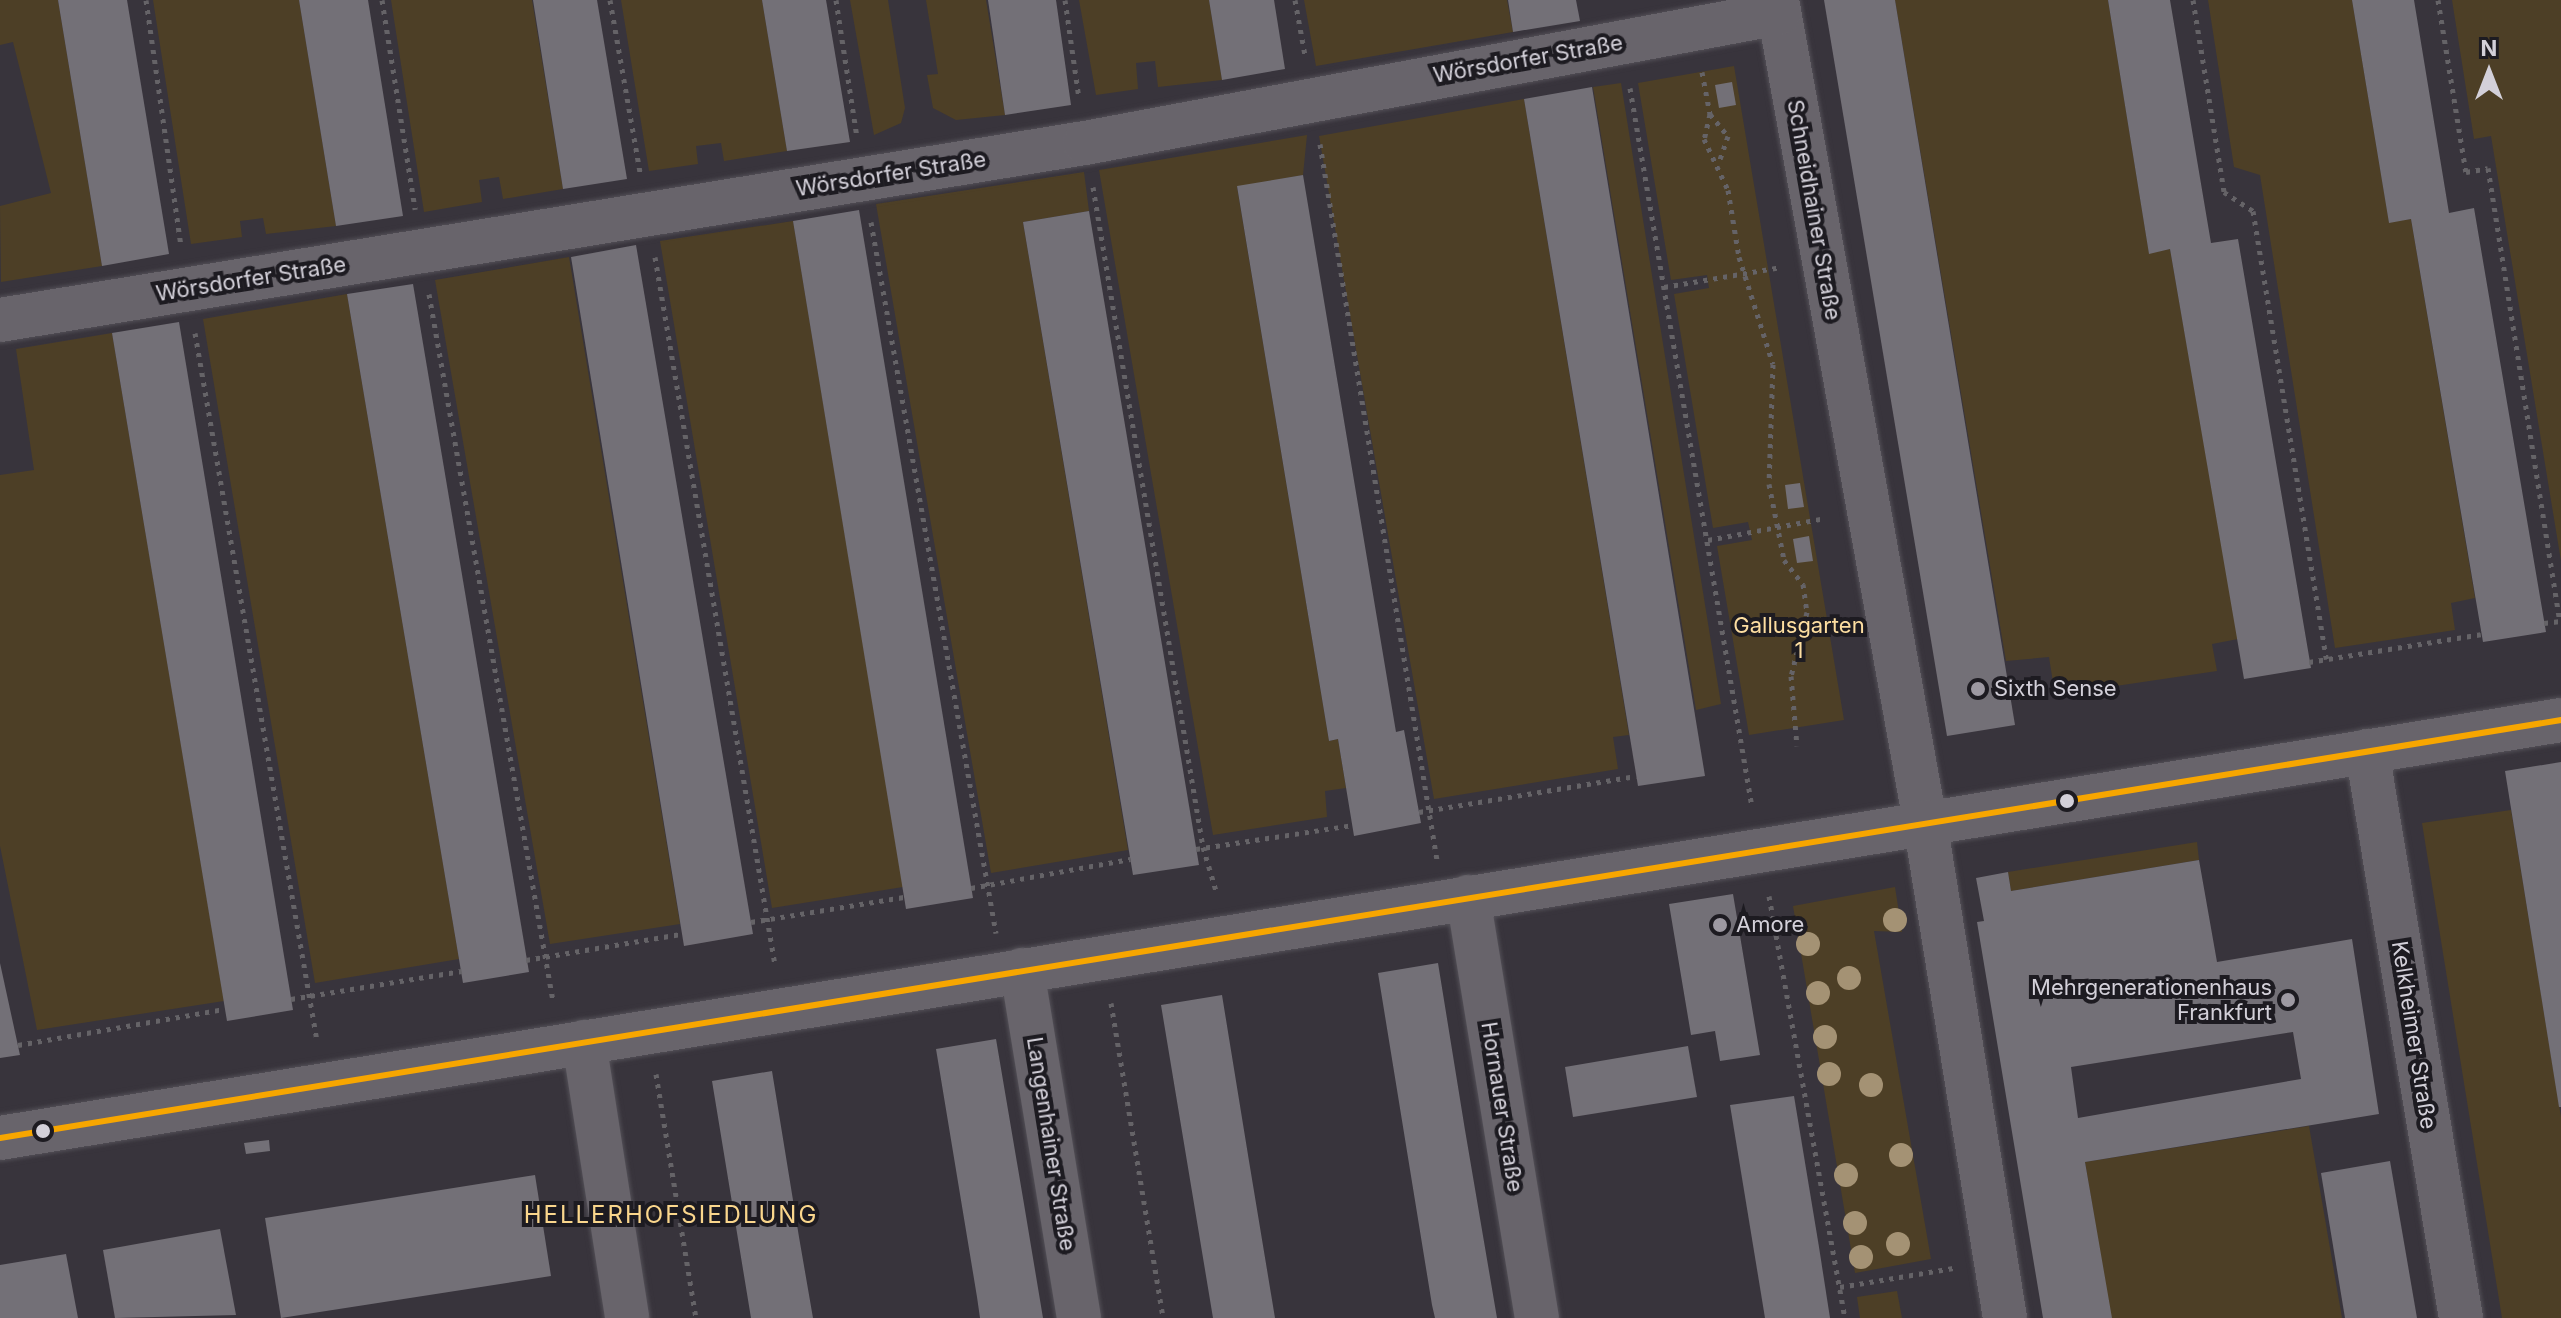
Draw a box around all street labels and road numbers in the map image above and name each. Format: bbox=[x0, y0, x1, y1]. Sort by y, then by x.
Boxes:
street label: Wörsdorfer Straße bbox=[1431, 29, 1625, 89]
street label: Schneidhainer Straße bbox=[1782, 98, 1846, 322]
street label: Wörsdorfer Straße bbox=[794, 146, 988, 202]
street label: Wörsdorfer Straße bbox=[154, 251, 348, 307]
street label: Kelkheimer Straße bbox=[2386, 939, 2442, 1131]
street label: Hornauer Straße bbox=[1475, 1020, 1529, 1194]
street label: Langenhainer Straße bbox=[1021, 1035, 1081, 1253]

